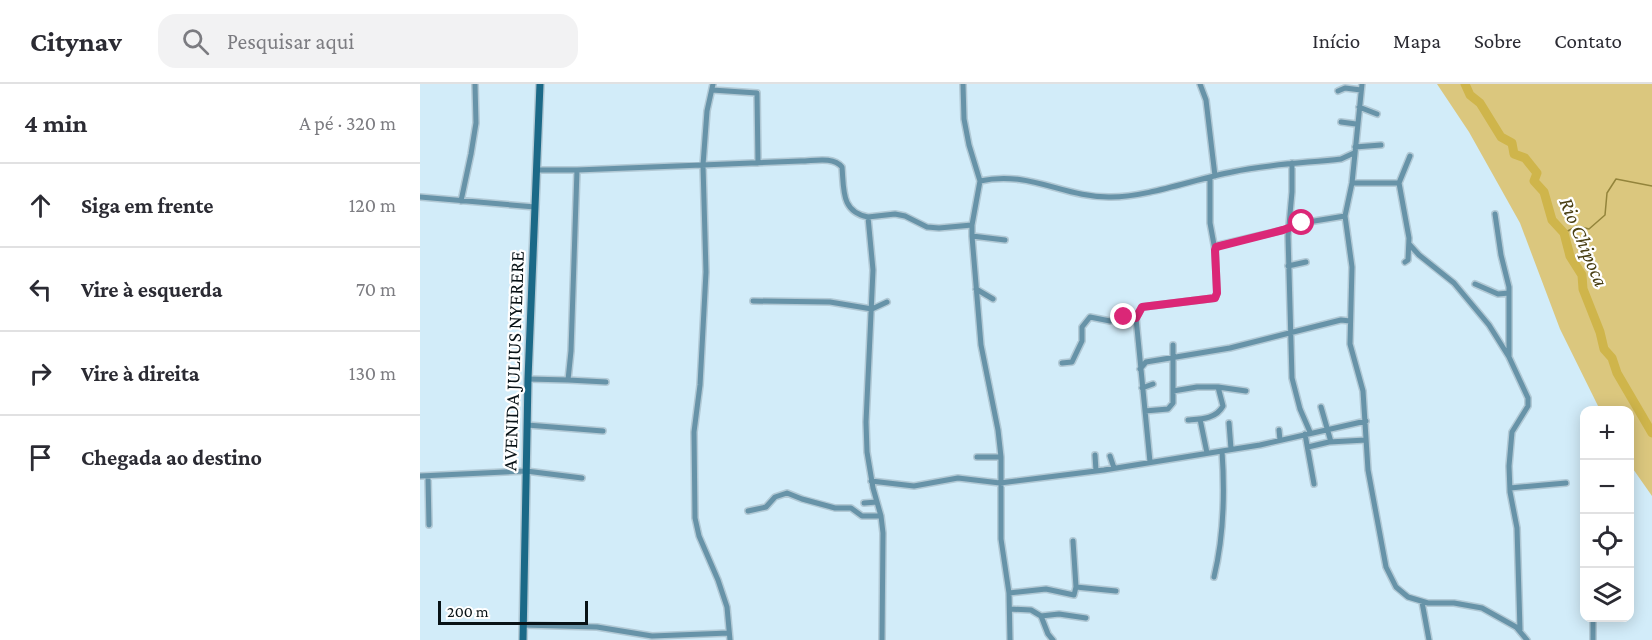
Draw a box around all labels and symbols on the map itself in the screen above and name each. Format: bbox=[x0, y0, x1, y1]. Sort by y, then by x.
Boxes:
water label: Rio Chipoca bbox=[1554, 194, 1614, 290]
route start bbox=[1288, 209, 1314, 235]
street label: AVENIDA JULIUS NYERERE bbox=[498, 250, 529, 471]
route end bbox=[1110, 303, 1136, 329]
scale bar bbox=[438, 598, 588, 626]

